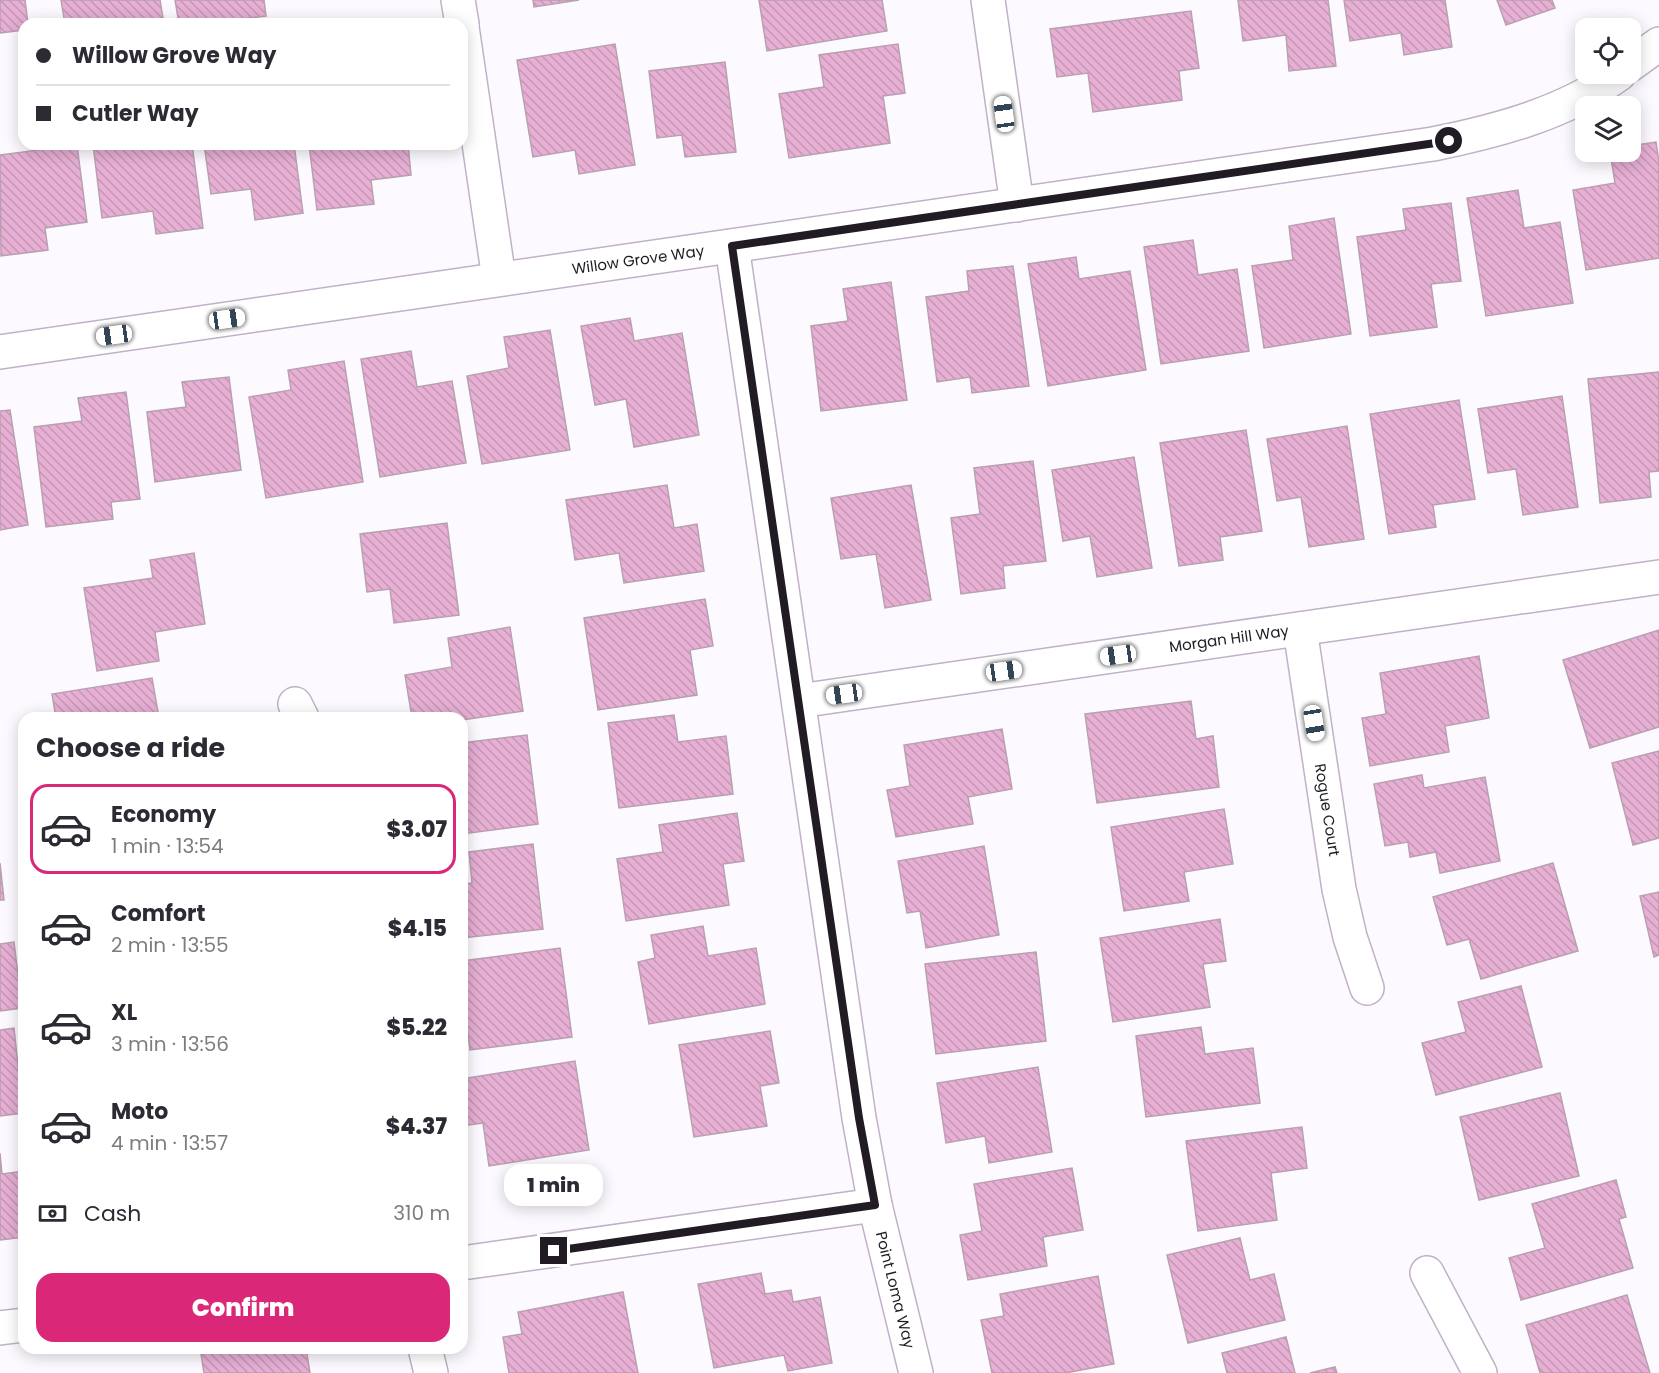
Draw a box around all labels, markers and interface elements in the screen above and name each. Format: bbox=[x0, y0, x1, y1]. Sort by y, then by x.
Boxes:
map controls bbox=[1575, 18, 1641, 162]
button: locate bbox=[1575, 18, 1641, 84]
text: Willow Grove Way bbox=[72, 40, 277, 71]
car bbox=[993, 95, 1015, 133]
button: layers bbox=[1575, 96, 1641, 162]
text: Cutler Way bbox=[72, 98, 199, 129]
route start bbox=[1435, 127, 1462, 154]
street label: Willow Grove Way bbox=[570, 240, 706, 279]
car bbox=[208, 308, 246, 330]
car bbox=[95, 324, 133, 346]
street label: Morgan Hill Way bbox=[1168, 620, 1291, 657]
car bbox=[1099, 644, 1137, 666]
car bbox=[985, 660, 1023, 682]
car bbox=[825, 683, 863, 705]
car bbox=[1302, 704, 1326, 742]
text: Choose a ride bbox=[36, 729, 225, 766]
street label: Rogue Court bbox=[1310, 762, 1345, 858]
text: Economy bbox=[111, 799, 216, 830]
icon: car bbox=[39, 802, 93, 856]
text: $3.07 bbox=[386, 814, 447, 845]
text: 1 min · 13:54 bbox=[111, 832, 224, 860]
text: Comfort bbox=[111, 898, 205, 929]
icon: car bbox=[39, 901, 93, 955]
text: $4.15 bbox=[388, 913, 447, 944]
text: 2 min · 13:55 bbox=[111, 931, 229, 959]
text: XL bbox=[111, 997, 137, 1028]
icon: car bbox=[39, 1000, 93, 1054]
text: $5.22 bbox=[386, 1012, 447, 1043]
text: 3 min · 13:56 bbox=[111, 1030, 229, 1058]
text: Moto bbox=[111, 1096, 168, 1127]
icon: car bbox=[39, 1099, 93, 1153]
text: $4.37 bbox=[386, 1111, 447, 1142]
text: 4 min · 13:57 bbox=[111, 1129, 228, 1157]
callout: 1 min bbox=[504, 1164, 604, 1206]
text: 1 min bbox=[527, 1171, 580, 1199]
icon: cash bbox=[36, 1197, 69, 1230]
text: Cash bbox=[84, 1198, 141, 1229]
text: 310 m bbox=[393, 1199, 450, 1227]
street label: Point Loma Way bbox=[871, 1229, 920, 1351]
route end bbox=[540, 1237, 567, 1264]
button: Confirm bbox=[36, 1273, 450, 1342]

